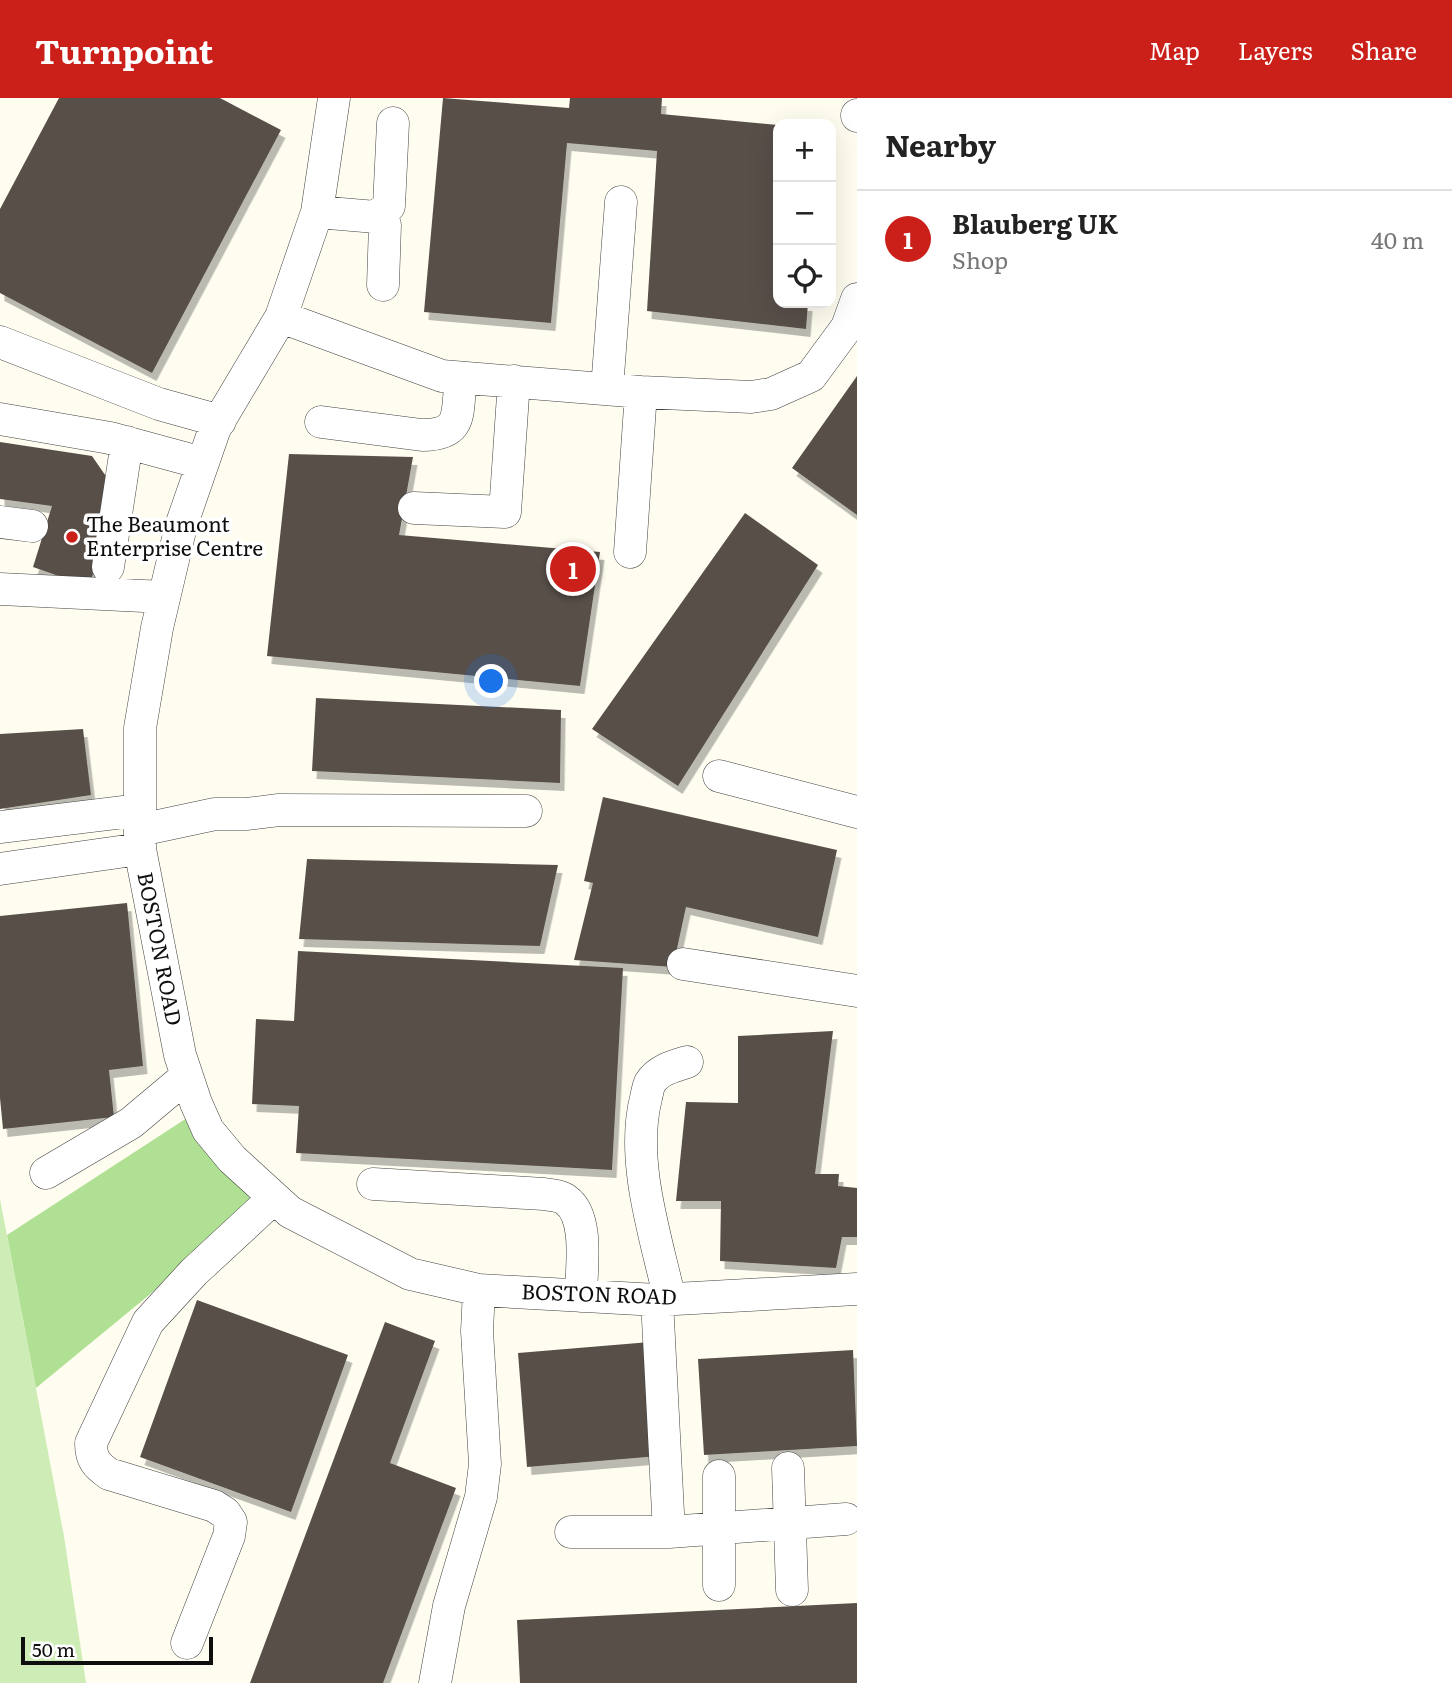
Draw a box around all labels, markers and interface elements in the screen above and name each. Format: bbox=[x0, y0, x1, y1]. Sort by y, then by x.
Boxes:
text: Turnpoint bbox=[35, 25, 213, 74]
text: Map bbox=[1149, 32, 1200, 67]
text: Layers bbox=[1238, 32, 1312, 67]
text: Share bbox=[1350, 32, 1417, 67]
map controls bbox=[773, 119, 836, 308]
button: + bbox=[773, 119, 836, 182]
text: Nearby bbox=[885, 122, 996, 166]
button: − bbox=[773, 182, 836, 245]
text: Blauberg UK bbox=[952, 203, 1118, 242]
text: 1 bbox=[903, 222, 913, 256]
text: 40 m bbox=[1371, 222, 1424, 256]
text: Shop bbox=[952, 242, 1008, 276]
button: locate bbox=[773, 245, 836, 308]
place label: The Beaumont Enterprise Centre bbox=[86, 507, 263, 562]
marker: The Beaumont Enterprise Centre bbox=[64, 529, 80, 545]
pin: 1 bbox=[550, 543, 596, 595]
your location bbox=[474, 664, 508, 698]
street label: BOSTON ROAD bbox=[131, 869, 192, 1028]
street label: BOSTON ROAD bbox=[521, 1274, 678, 1311]
scale bar bbox=[21, 1634, 214, 1666]
text: 50 m bbox=[32, 1635, 75, 1663]

